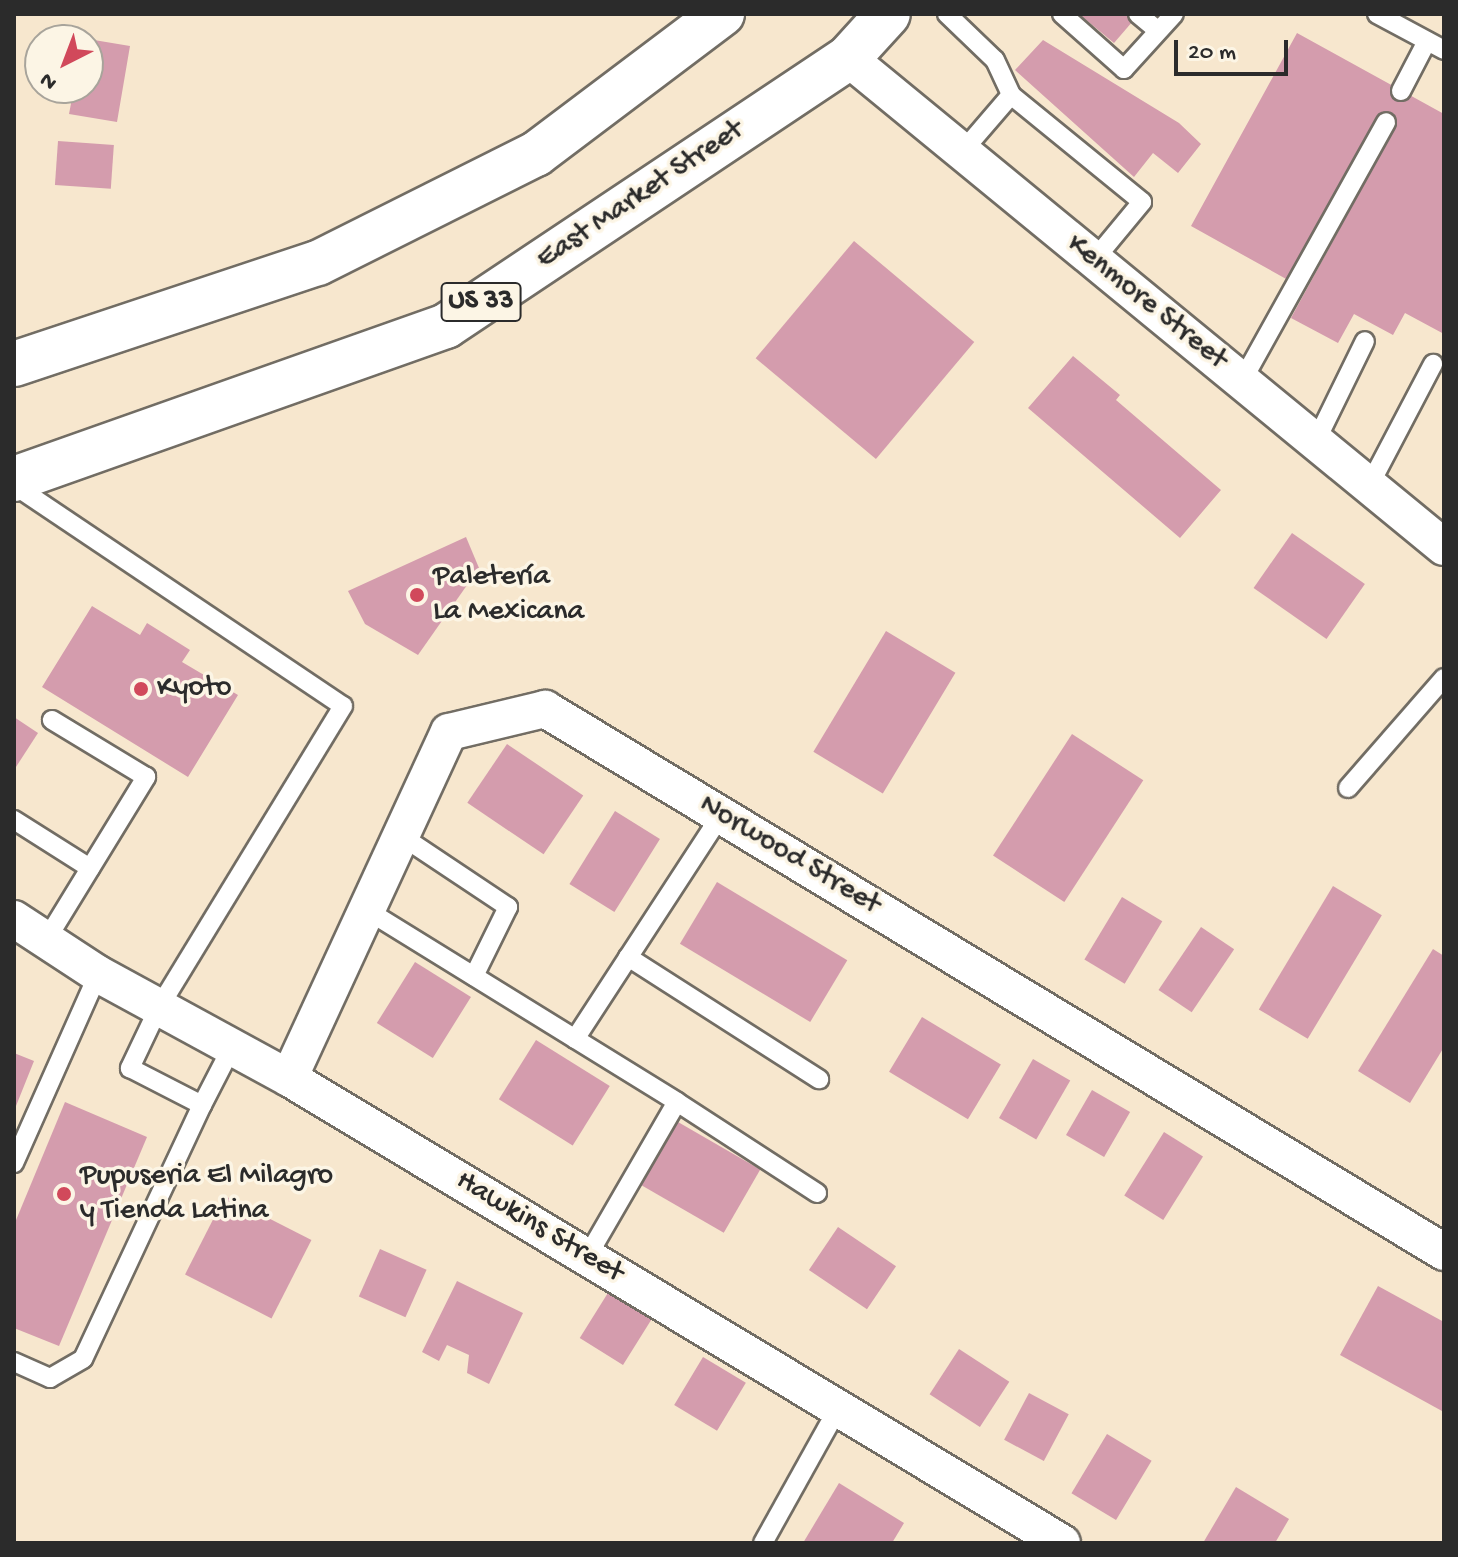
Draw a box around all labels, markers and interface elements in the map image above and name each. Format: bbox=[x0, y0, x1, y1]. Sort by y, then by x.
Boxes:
north arrow bbox=[24, 24, 104, 104]
scale bar bbox=[1178, 24, 1292, 74]
text: 20 m bbox=[1188, 39, 1236, 68]
text: N bbox=[35, 66, 63, 95]
street label: East Market Street bbox=[531, 113, 751, 279]
street label: Kenmore Street bbox=[1058, 227, 1234, 379]
road number: US 33 bbox=[439, 278, 523, 326]
place label: Paletería La Mexicana bbox=[433, 560, 584, 630]
marker: Paletería La Mexicana bbox=[408, 586, 426, 604]
place label: Kyoto bbox=[157, 671, 232, 707]
marker: Kyoto bbox=[132, 680, 150, 698]
street label: Norwood Street bbox=[692, 788, 886, 924]
place label: Pupuseria El Milagro y Tienda Latina bbox=[80, 1159, 333, 1230]
street label: Hawkins Street bbox=[449, 1164, 629, 1292]
marker: Pupuseria El Milagro y Tienda Latina bbox=[55, 1185, 73, 1203]

